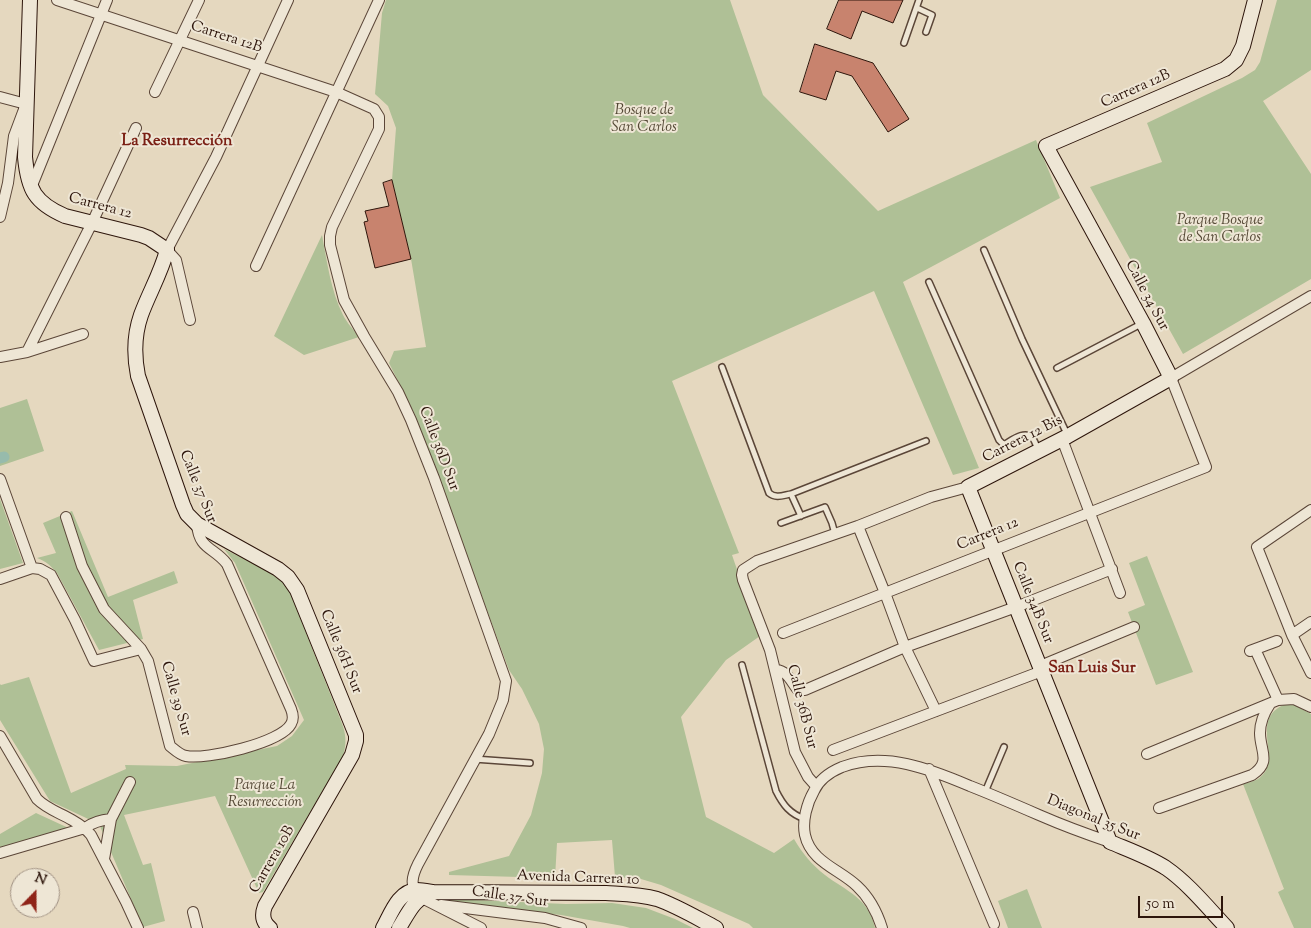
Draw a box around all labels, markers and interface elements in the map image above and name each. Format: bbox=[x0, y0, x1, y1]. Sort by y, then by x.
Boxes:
street label: Carrera 12B bbox=[188, 18, 264, 58]
street label: Carrera 12B bbox=[1098, 67, 1174, 113]
park label: Bosque de San Carlos bbox=[611, 102, 677, 137]
district label: La Resurrección bbox=[121, 132, 233, 152]
street label: Carrera 12 bbox=[66, 190, 134, 224]
park label: Parque Bosque de San Carlos bbox=[1177, 212, 1263, 247]
street label: Calle 34 Sur bbox=[1120, 258, 1172, 334]
street label: Calle 36D Sur bbox=[414, 404, 462, 494]
street label: Carrera 12 Bis bbox=[980, 412, 1066, 468]
street label: Calle 37 Sur bbox=[174, 448, 220, 526]
street label: Carrera 12 bbox=[955, 515, 1021, 555]
street label: Calle 34B Sur bbox=[1007, 559, 1057, 647]
street label: Calle 36H Sur bbox=[315, 607, 365, 697]
district label: San Luis Sur bbox=[1048, 659, 1136, 679]
street label: Calle 39 Sur bbox=[156, 660, 194, 738]
street label: Calle 36B Sur bbox=[782, 663, 820, 751]
park label: Parque La Resurrección bbox=[228, 777, 302, 812]
street label: Diagonal 35 Sur bbox=[1044, 792, 1142, 846]
street label: Carrera 10B bbox=[246, 823, 300, 897]
north arrow bbox=[10, 868, 60, 918]
street label: Avenida Carrera 10 bbox=[516, 868, 640, 890]
text: N bbox=[31, 869, 49, 891]
street label: Calle 37 Sur bbox=[471, 884, 549, 912]
scale bar bbox=[1141, 886, 1226, 918]
text: 50 m bbox=[1146, 894, 1175, 915]

